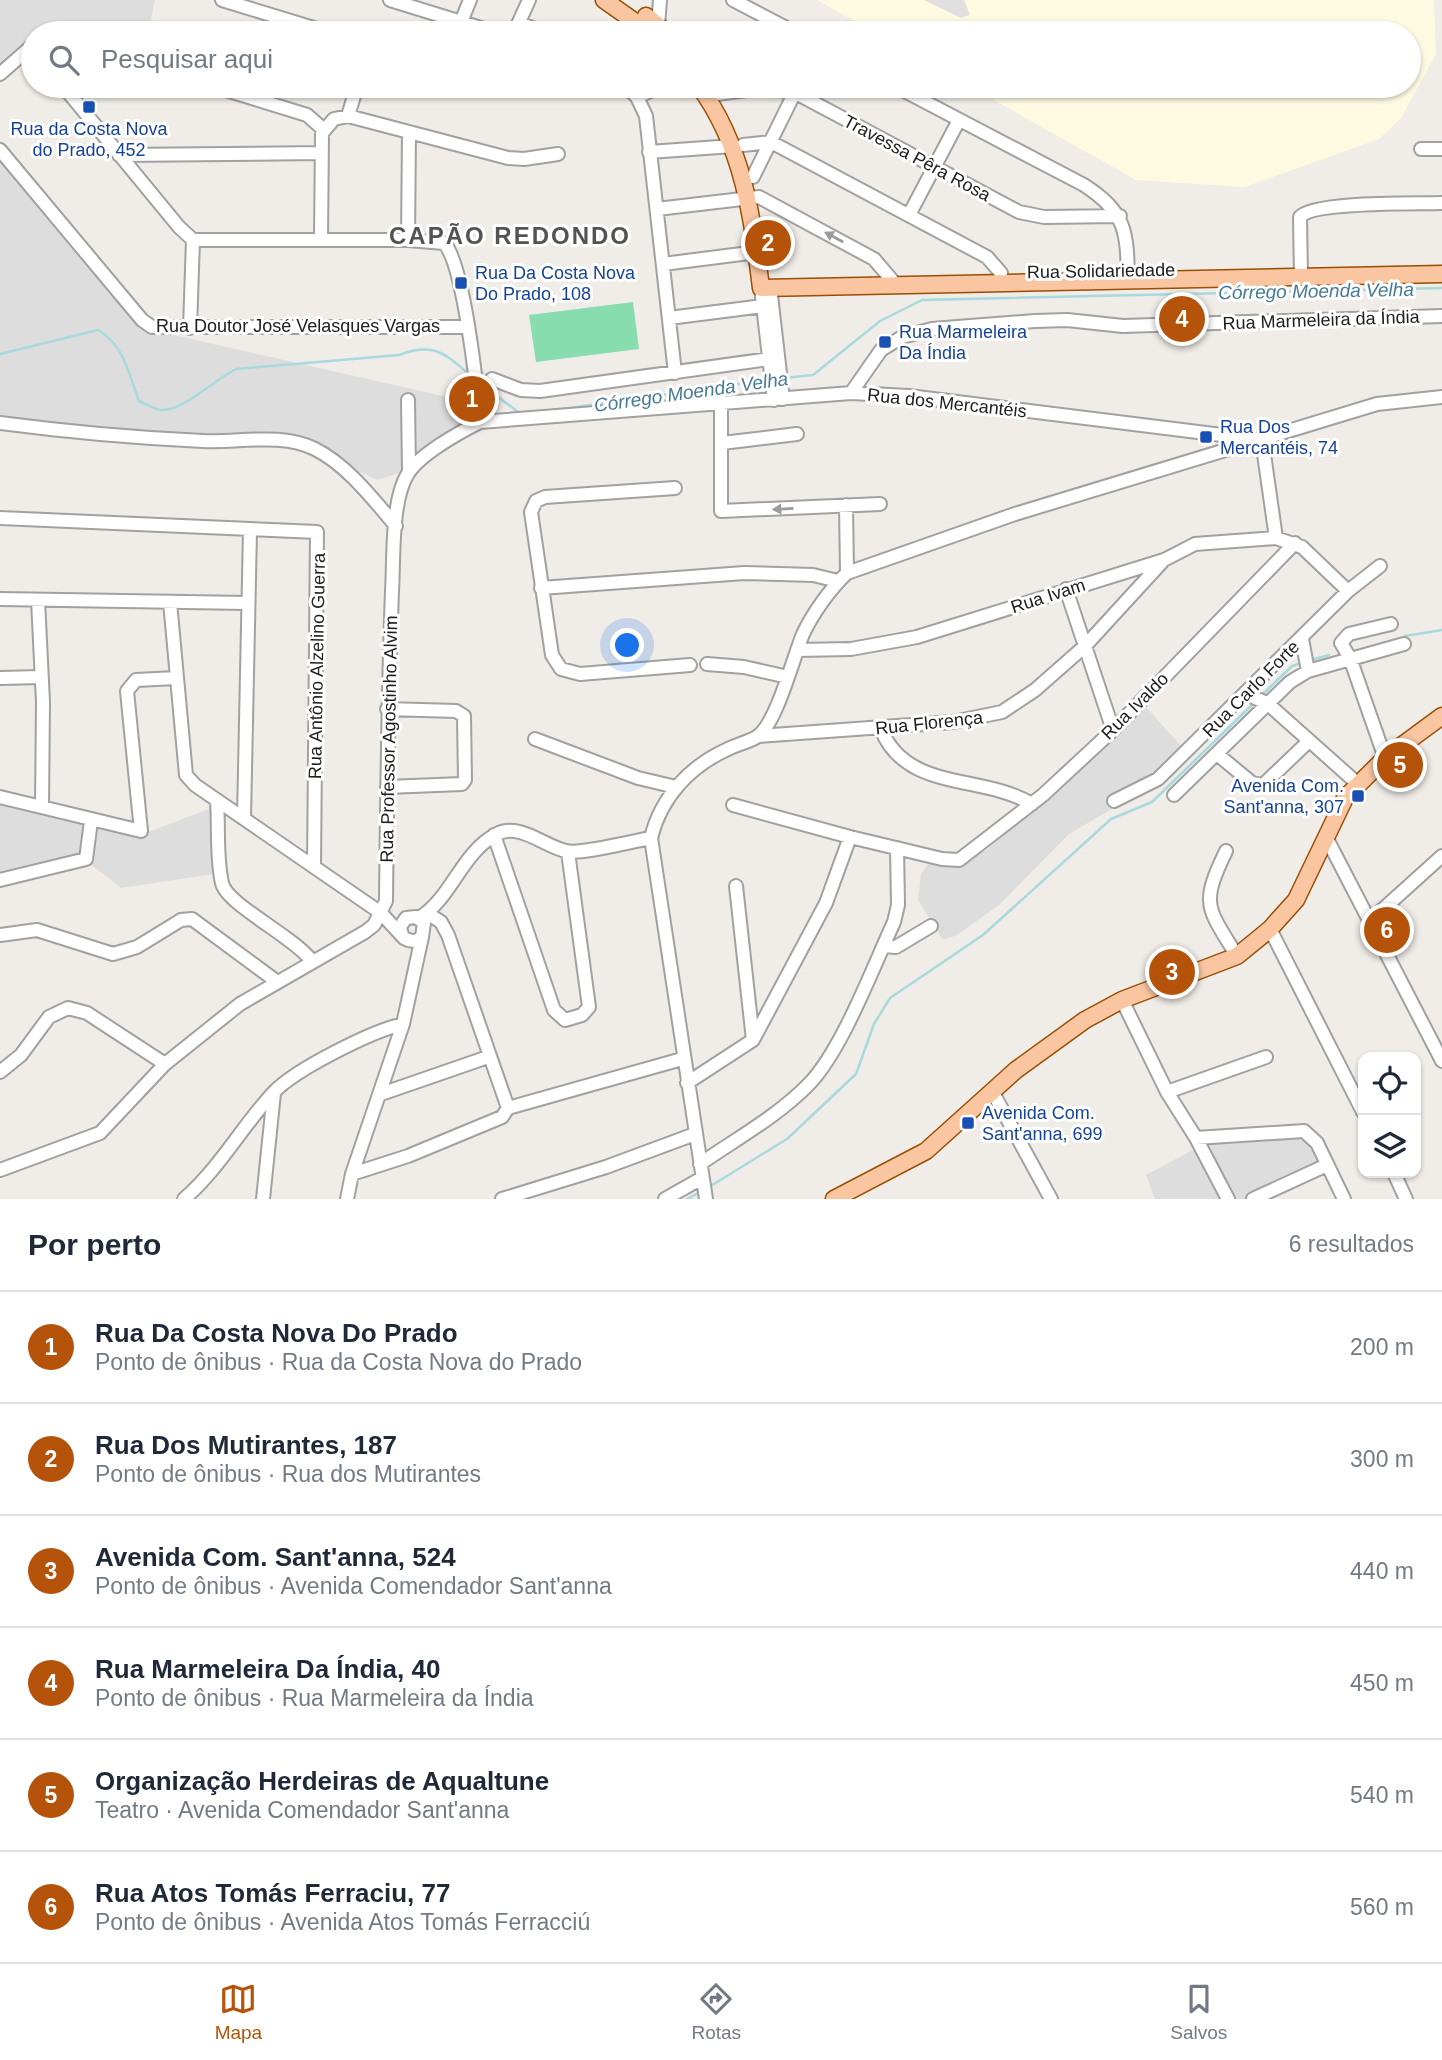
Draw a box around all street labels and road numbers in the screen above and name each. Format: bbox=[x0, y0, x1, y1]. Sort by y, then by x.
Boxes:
street label: Travessa Pêra Rosa bbox=[840, 111, 995, 206]
street label: Rua Solidariedade bbox=[1027, 260, 1175, 282]
street label: Rua Marmeleira da Índia bbox=[1222, 307, 1421, 333]
street label: Rua Doutor José Velasques Vargas bbox=[156, 316, 440, 336]
street label: Rua dos Mercantéis bbox=[866, 385, 1028, 421]
street label: Rua Antônio Alzelino Guerra bbox=[305, 552, 329, 779]
street label: Rua Ivam bbox=[1008, 575, 1088, 617]
street label: Rua Professor Agostinho Alvim bbox=[377, 615, 401, 863]
street label: Rua Carlo Forte bbox=[1199, 637, 1303, 741]
street label: Rua Ivaldo bbox=[1098, 669, 1172, 743]
street label: Rua Florença bbox=[874, 707, 985, 739]

